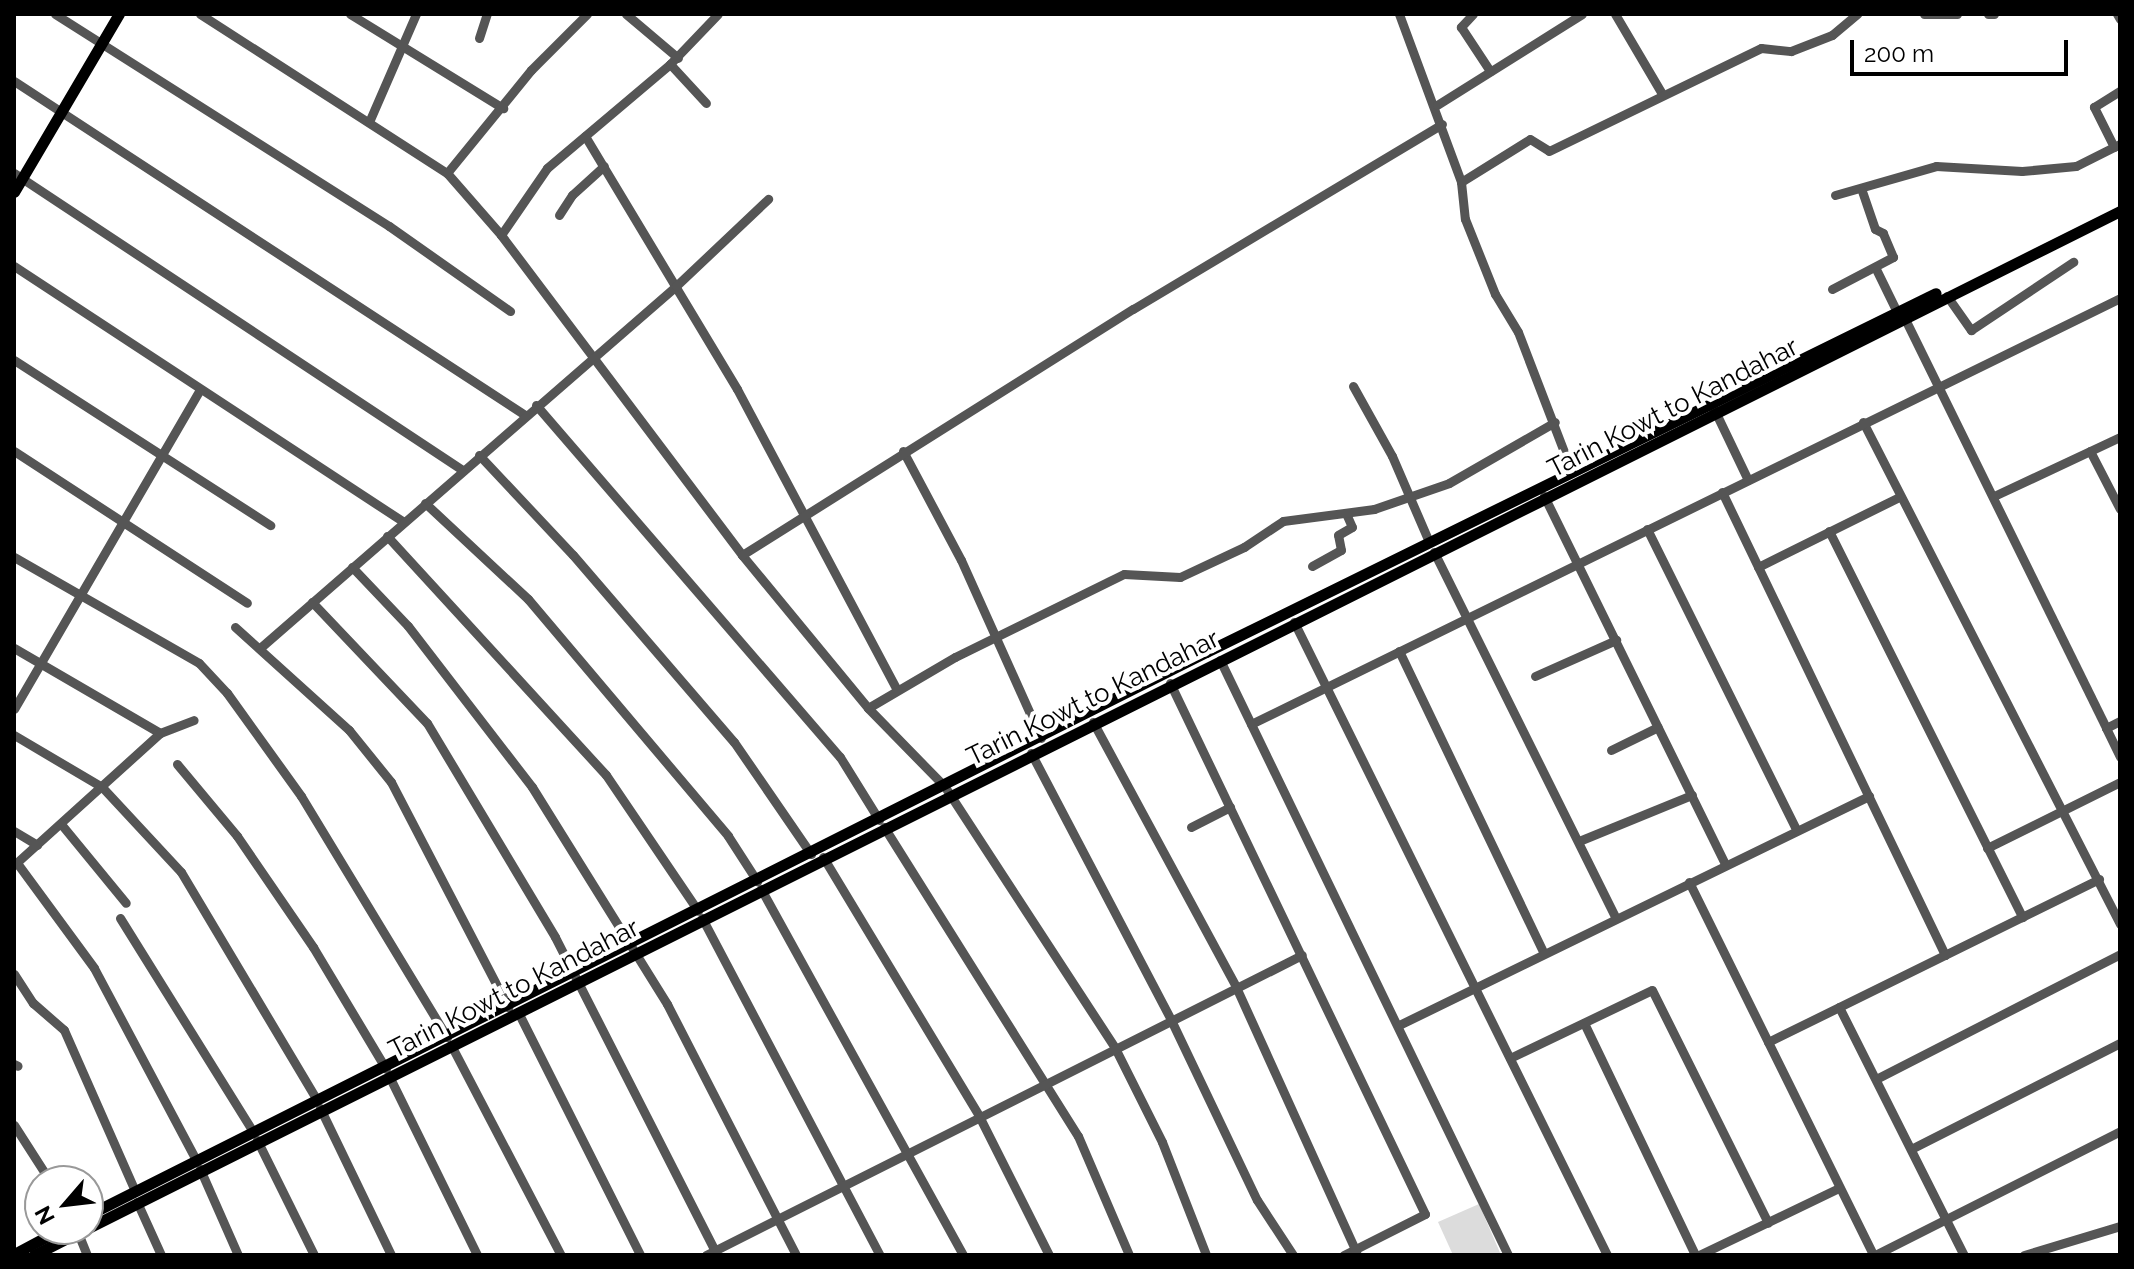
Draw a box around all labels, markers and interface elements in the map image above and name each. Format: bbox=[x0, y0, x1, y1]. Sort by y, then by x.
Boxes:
scale bar bbox=[1854, 24, 2072, 74]
text: 200 m bbox=[1864, 39, 1934, 68]
street label: Tarin Kowt to Kandahar bbox=[1543, 331, 1803, 485]
street label: Tarin Kowt to Kandahar bbox=[962, 623, 1224, 773]
street label: Tarin Kowt to Kandahar bbox=[384, 912, 644, 1066]
north arrow bbox=[24, 1165, 104, 1245]
text: N bbox=[29, 1202, 60, 1229]

